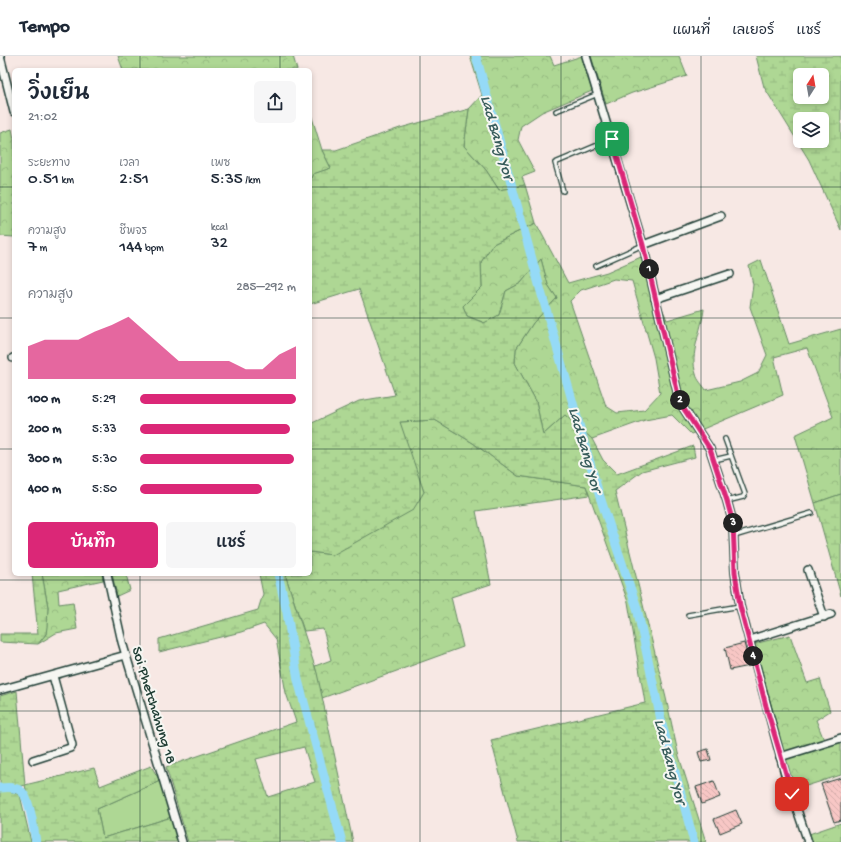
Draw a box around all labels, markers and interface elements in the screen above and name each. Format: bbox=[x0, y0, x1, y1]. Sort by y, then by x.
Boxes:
text: Tempo bbox=[20, 16, 70, 39]
text: แผนที่ bbox=[672, 23, 710, 40]
text: เลเยอร์ bbox=[732, 23, 774, 40]
text: แชร์ bbox=[796, 23, 821, 40]
north arrow bbox=[793, 68, 829, 104]
map controls bbox=[793, 68, 829, 148]
button: share bbox=[254, 81, 296, 123]
text: วิ่งเย็น bbox=[28, 82, 90, 108]
water label: Lad Bang Yor bbox=[475, 94, 518, 186]
text: 21:02 bbox=[28, 110, 57, 125]
button: layers bbox=[793, 112, 829, 148]
pin bbox=[595, 122, 629, 156]
icon: arrive bbox=[601, 128, 623, 150]
text: ระยะทาง bbox=[28, 158, 70, 170]
text: เวลา bbox=[119, 158, 140, 170]
text: เพซ bbox=[211, 158, 230, 170]
text: 0.51 bbox=[28, 170, 59, 190]
text: 2:51 bbox=[119, 170, 149, 190]
text: 5:35 bbox=[211, 170, 243, 190]
text: km bbox=[59, 175, 74, 187]
text: /km bbox=[243, 175, 261, 187]
text: kcal bbox=[211, 222, 228, 234]
text: ความสูง bbox=[28, 226, 66, 238]
text: ชีพจร bbox=[119, 226, 147, 238]
text: 32 bbox=[211, 234, 228, 254]
text: 7 bbox=[28, 238, 37, 258]
text: 144 bbox=[119, 238, 142, 258]
text: m bbox=[37, 243, 47, 255]
text: bpm bbox=[142, 243, 164, 255]
pin: 1 bbox=[639, 259, 659, 279]
text: 1 bbox=[647, 263, 651, 275]
text: 285–292 m bbox=[236, 280, 296, 295]
text: ความสูง bbox=[28, 288, 73, 303]
pin: 2 bbox=[670, 390, 690, 410]
text: 100 m bbox=[28, 392, 60, 407]
text: 5:29 bbox=[92, 392, 116, 407]
text: 2 bbox=[677, 394, 683, 406]
water label: Lad Bang Yor bbox=[563, 406, 606, 498]
text: 200 m bbox=[28, 422, 61, 437]
text: 5:33 bbox=[92, 422, 116, 437]
text: 300 m bbox=[28, 452, 62, 467]
text: 5:30 bbox=[92, 452, 117, 467]
text: 400 m bbox=[28, 482, 61, 497]
text: 5:50 bbox=[92, 482, 117, 497]
pin: 3 bbox=[723, 513, 743, 533]
text: 3 bbox=[730, 517, 736, 529]
button: บันทึก bbox=[28, 522, 158, 568]
button: แชร์ bbox=[166, 522, 296, 568]
street label: Soi Phetchahung 18 bbox=[127, 645, 180, 766]
pin: 4 bbox=[743, 646, 763, 666]
text: 4 bbox=[750, 650, 756, 662]
water label: Lad Bang Yor bbox=[648, 717, 690, 810]
pin bbox=[775, 777, 809, 811]
icon: check bbox=[781, 783, 803, 805]

